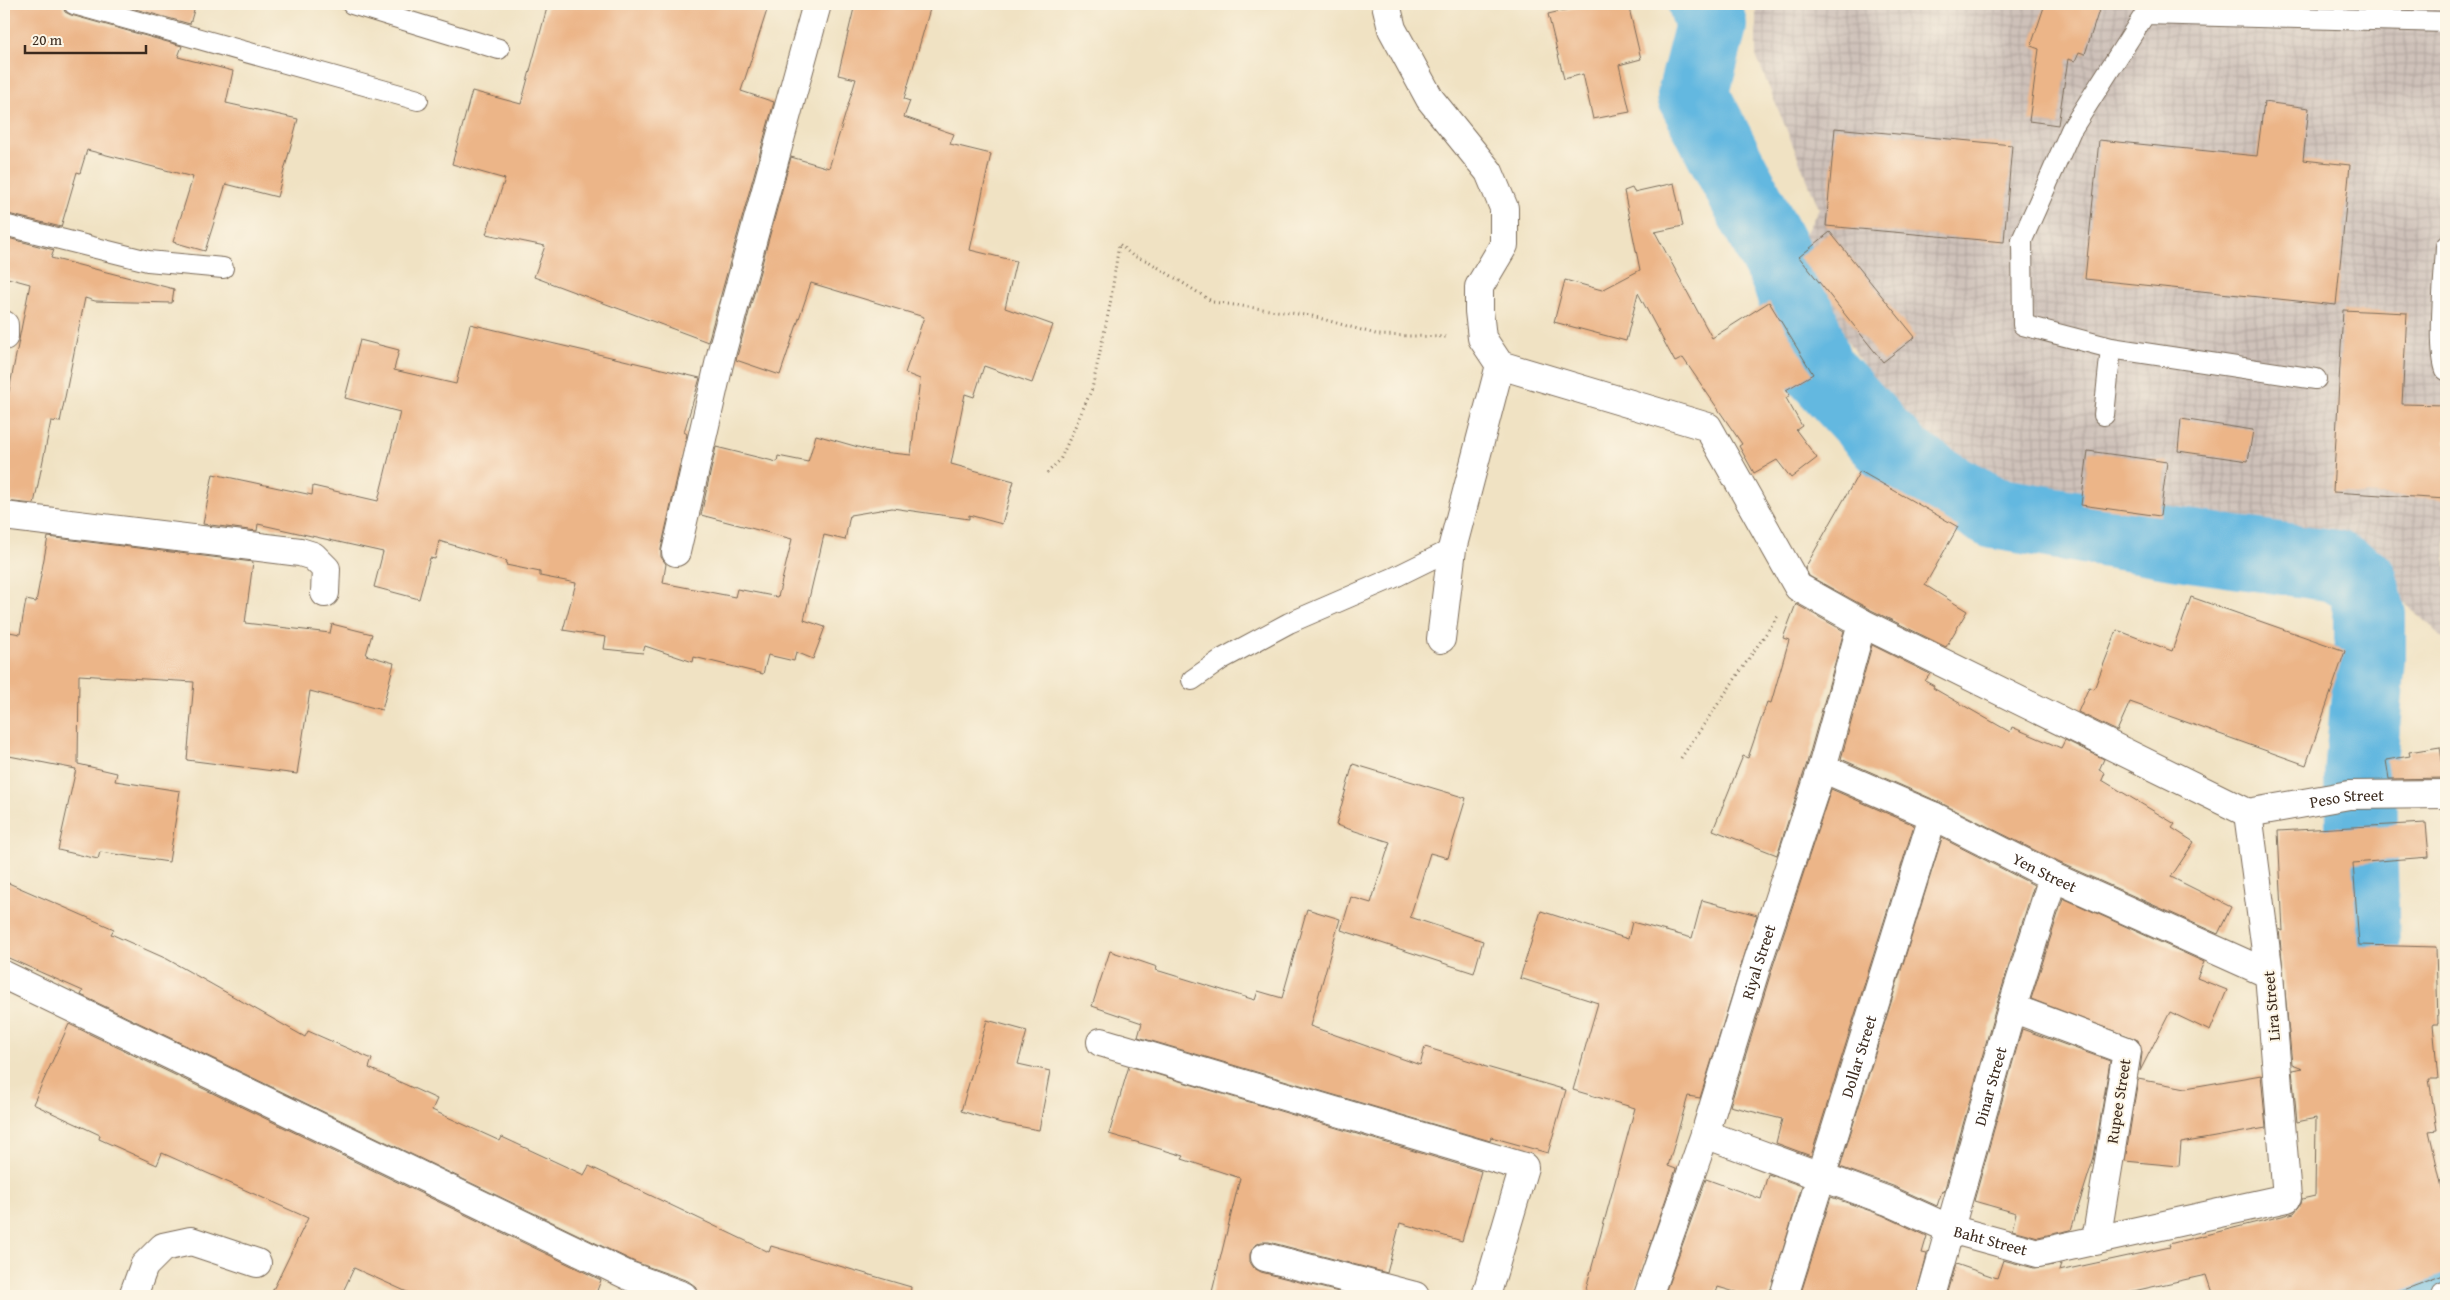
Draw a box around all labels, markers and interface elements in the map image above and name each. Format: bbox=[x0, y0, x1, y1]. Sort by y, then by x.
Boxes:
scale bar bbox=[25, 22, 146, 54]
text: 20 m bbox=[32, 29, 63, 50]
street label: Peso Street bbox=[2308, 783, 2384, 814]
street label: Yen Street bbox=[2008, 846, 2081, 898]
street label: Riyal Street bbox=[1735, 921, 1781, 1002]
street label: Lira Street bbox=[2256, 970, 2286, 1042]
street label: Dollar Street bbox=[1834, 1012, 1883, 1100]
street label: Dinar Street bbox=[1967, 1043, 2013, 1129]
street label: Rupee Street bbox=[2099, 1057, 2137, 1145]
street label: Baht Street bbox=[1951, 1219, 2030, 1262]

